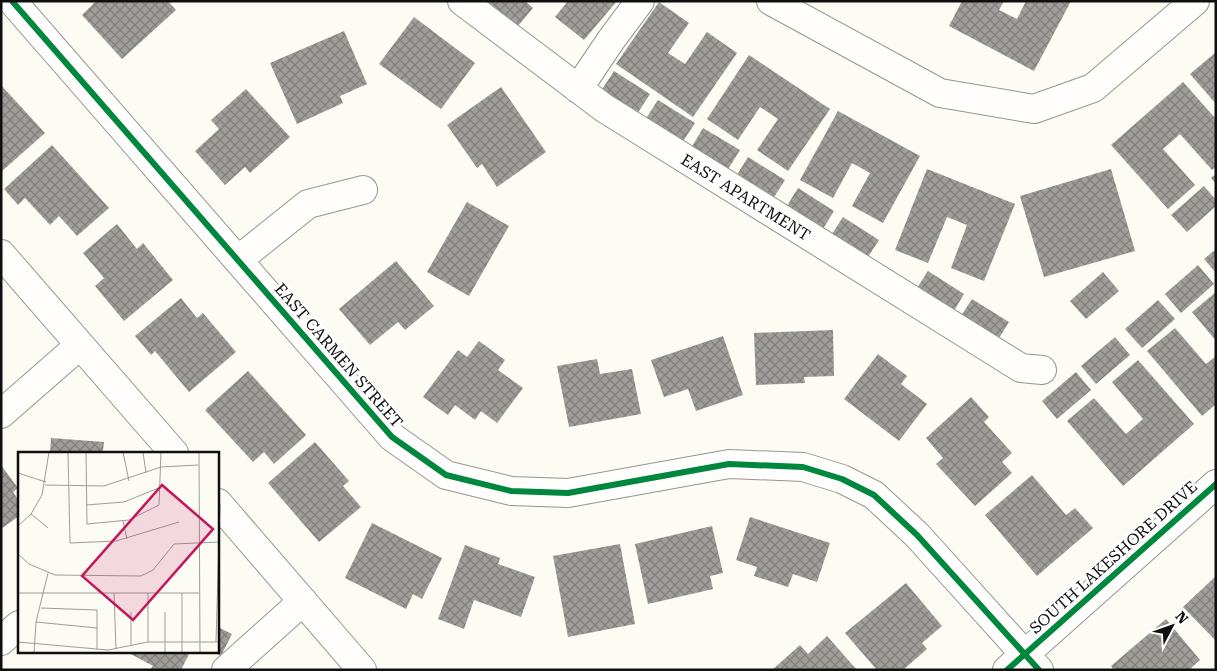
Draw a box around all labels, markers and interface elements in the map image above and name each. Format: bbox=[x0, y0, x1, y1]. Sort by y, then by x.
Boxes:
street label: EAST APARTMENT bbox=[678, 150, 814, 245]
street label: EAST CARMEN STREET bbox=[271, 279, 407, 432]
inset map bbox=[18, 452, 219, 654]
street label: SOUTH LAKESHORE DRIVE bbox=[1026, 477, 1201, 638]
north arrow bbox=[1147, 601, 1197, 651]
text: N bbox=[1172, 608, 1192, 627]

